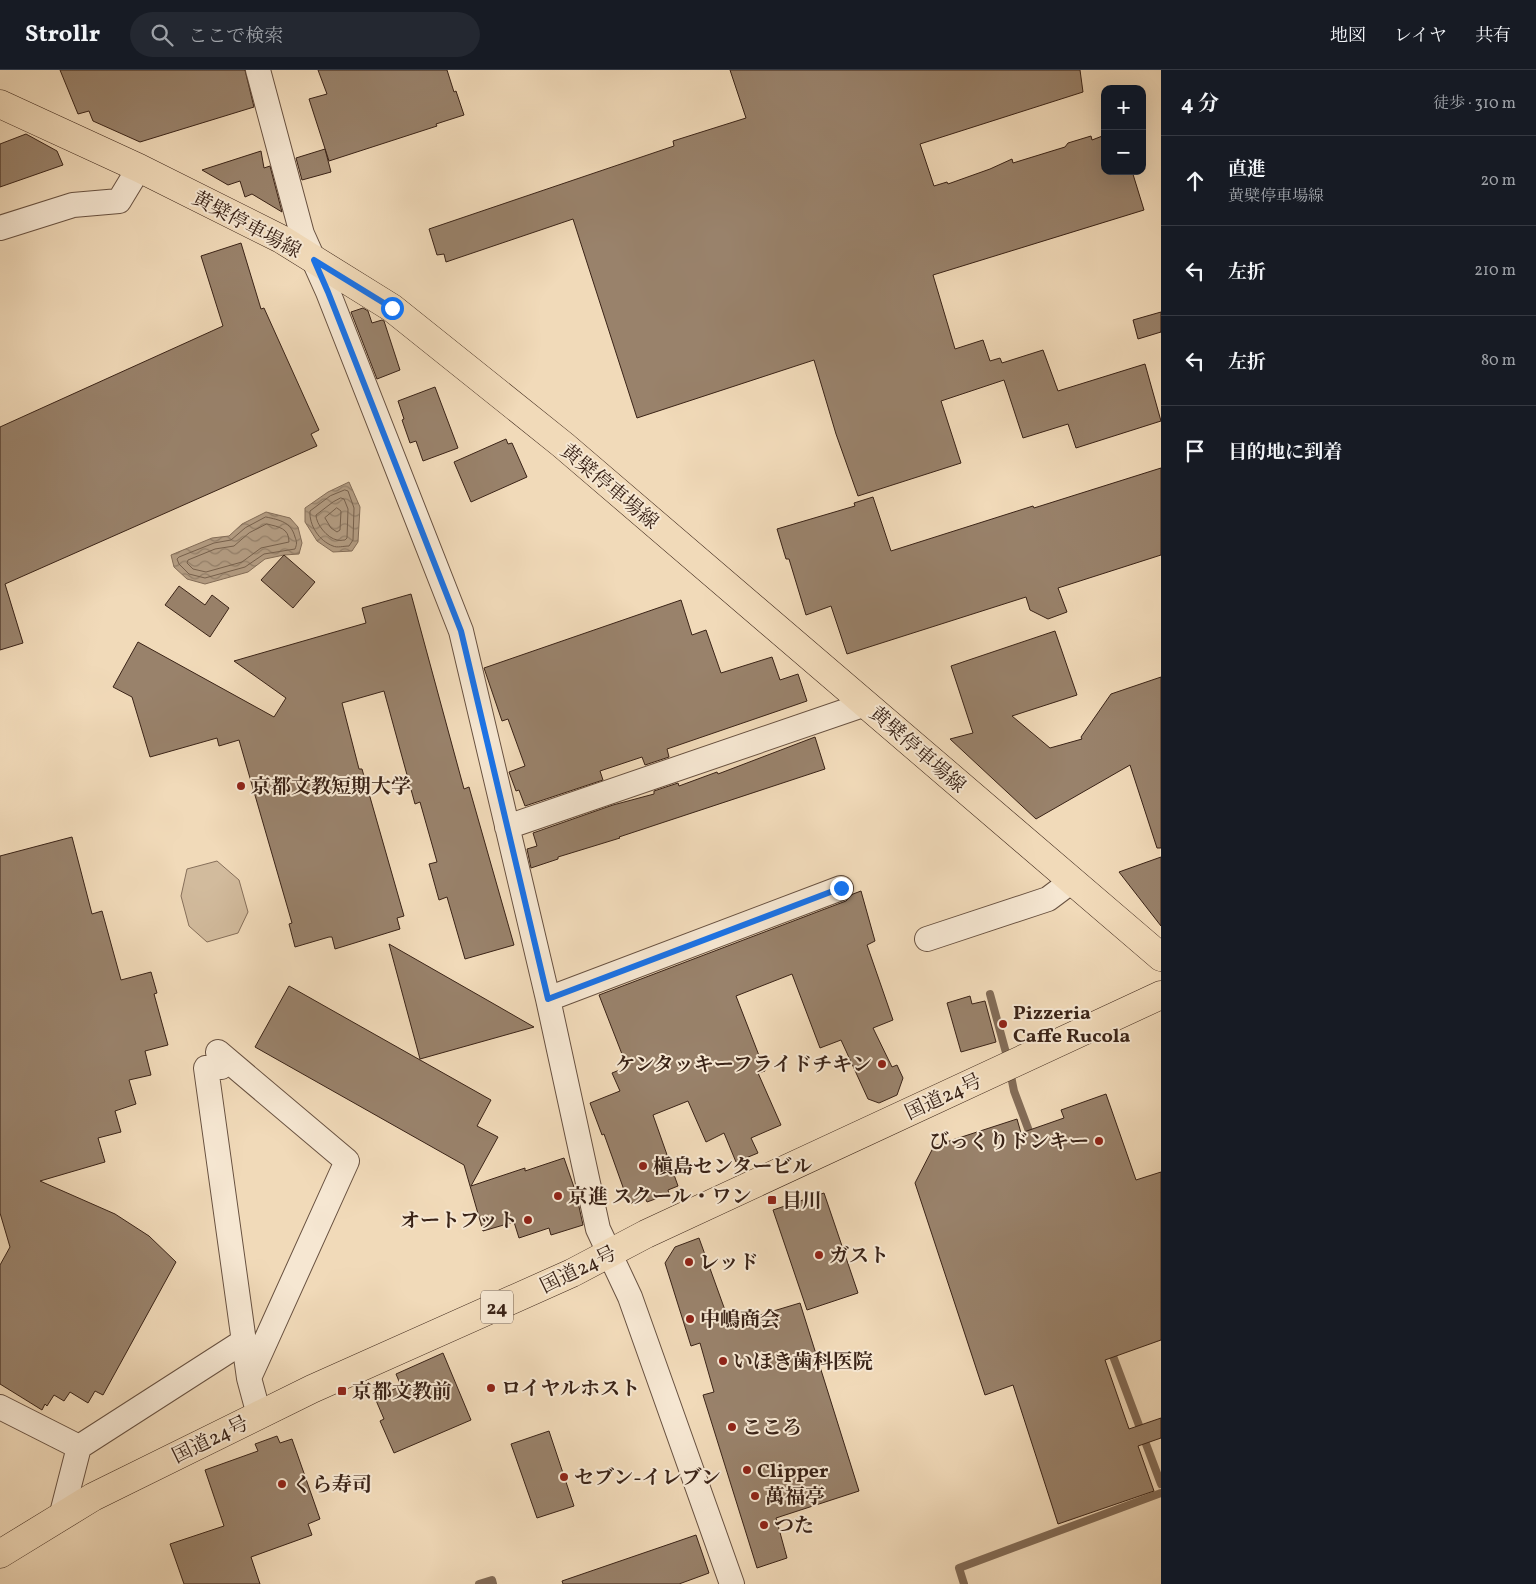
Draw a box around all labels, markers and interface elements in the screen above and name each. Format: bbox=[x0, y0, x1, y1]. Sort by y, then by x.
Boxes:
search box bbox=[130, 12, 480, 57]
text: Strollr bbox=[25, 18, 100, 52]
icon: search bbox=[148, 21, 176, 49]
text: ここで検索 bbox=[188, 24, 283, 50]
text: 地図 bbox=[1330, 24, 1366, 49]
text: レイヤ bbox=[1394, 24, 1447, 49]
text: 共有 bbox=[1475, 24, 1511, 49]
map controls bbox=[1101, 85, 1146, 175]
button: + bbox=[1101, 85, 1146, 130]
text: 4 分 bbox=[1181, 90, 1219, 119]
text: 徒歩 · 310 m bbox=[1433, 93, 1516, 115]
button: − bbox=[1101, 130, 1146, 175]
text: 直進 bbox=[1228, 157, 1266, 183]
icon: ahead bbox=[1181, 167, 1209, 195]
text: 20 m bbox=[1481, 170, 1516, 192]
street label: 黄檗停車場線 bbox=[187, 185, 306, 266]
text: 黄檗停車場線 bbox=[1228, 186, 1324, 208]
icon: left bbox=[1181, 257, 1209, 285]
text: 左折 bbox=[1228, 260, 1266, 286]
text: 210 m bbox=[1474, 260, 1516, 282]
route start bbox=[381, 297, 404, 320]
icon: left bbox=[1181, 347, 1209, 375]
text: 左折 bbox=[1228, 350, 1266, 376]
text: 80 m bbox=[1481, 350, 1516, 372]
icon: arrive bbox=[1181, 437, 1209, 465]
street label: 黄檗停車場線 bbox=[554, 438, 664, 537]
text: 目的地に到着 bbox=[1228, 440, 1342, 466]
street label: 黄檗停車場線 bbox=[862, 701, 971, 800]
place label: 京都文教短期大学 bbox=[251, 774, 411, 802]
marker: 京都文教短期大学 bbox=[235, 780, 247, 792]
route end bbox=[830, 877, 853, 900]
place label: Pizzeria Caffe Rucola bbox=[1013, 1000, 1131, 1051]
marker: Pizzeria Caffe Rucola bbox=[997, 1018, 1009, 1030]
place label: ケンタッキーフライドチキン bbox=[616, 1052, 872, 1080]
marker: ケンタッキーフライドチキン bbox=[876, 1058, 888, 1070]
street label: 国道24号 bbox=[901, 1068, 987, 1128]
place label: びっくりドンキー bbox=[929, 1129, 1089, 1157]
marker: びっくりドンキー bbox=[1093, 1135, 1105, 1147]
place label: 槇島センタービル bbox=[653, 1154, 812, 1182]
marker: 槇島センタービル bbox=[637, 1160, 649, 1172]
place label: 京進 スクール・ワン bbox=[568, 1184, 752, 1212]
place label: 目川 bbox=[782, 1188, 822, 1216]
marker: 京進 スクール・ワン bbox=[552, 1190, 564, 1202]
marker: 目川 bbox=[766, 1194, 778, 1206]
place label: オートフット bbox=[400, 1208, 518, 1236]
marker: オートフット bbox=[522, 1214, 534, 1226]
street label: 国道24号 bbox=[536, 1240, 622, 1301]
place label: ガスト bbox=[829, 1243, 889, 1271]
marker: ガスト bbox=[813, 1249, 825, 1261]
place label: レッド bbox=[699, 1250, 759, 1278]
marker: レッド bbox=[683, 1256, 695, 1268]
road number: 24 bbox=[481, 1290, 513, 1324]
place label: 中嶋商会 bbox=[700, 1307, 780, 1335]
marker: 中嶋商会 bbox=[684, 1313, 696, 1325]
place label: いほき歯科医院 bbox=[733, 1349, 873, 1377]
marker: いほき歯科医院 bbox=[717, 1355, 729, 1367]
place label: ロイヤルホスト bbox=[501, 1376, 640, 1404]
place label: 京都文教前 bbox=[352, 1379, 452, 1407]
marker: ロイヤルホスト bbox=[485, 1382, 497, 1394]
marker: 京都文教前 bbox=[336, 1385, 348, 1397]
street label: 国道24号 bbox=[168, 1410, 254, 1471]
place label: こころ bbox=[742, 1415, 802, 1443]
marker: こころ bbox=[726, 1421, 738, 1433]
place label: Clipper bbox=[757, 1458, 829, 1486]
marker: Clipper bbox=[741, 1464, 753, 1476]
place label: セブン-イレブン bbox=[574, 1465, 721, 1493]
marker: セブン-イレブン bbox=[558, 1471, 570, 1483]
place label: くら寿司 bbox=[292, 1472, 372, 1500]
marker: くら寿司 bbox=[276, 1478, 288, 1490]
place label: 萬福亭 bbox=[765, 1484, 825, 1512]
marker: 萬福亭 bbox=[749, 1490, 761, 1502]
place label: つた bbox=[774, 1513, 814, 1541]
marker: つた bbox=[758, 1519, 770, 1531]

